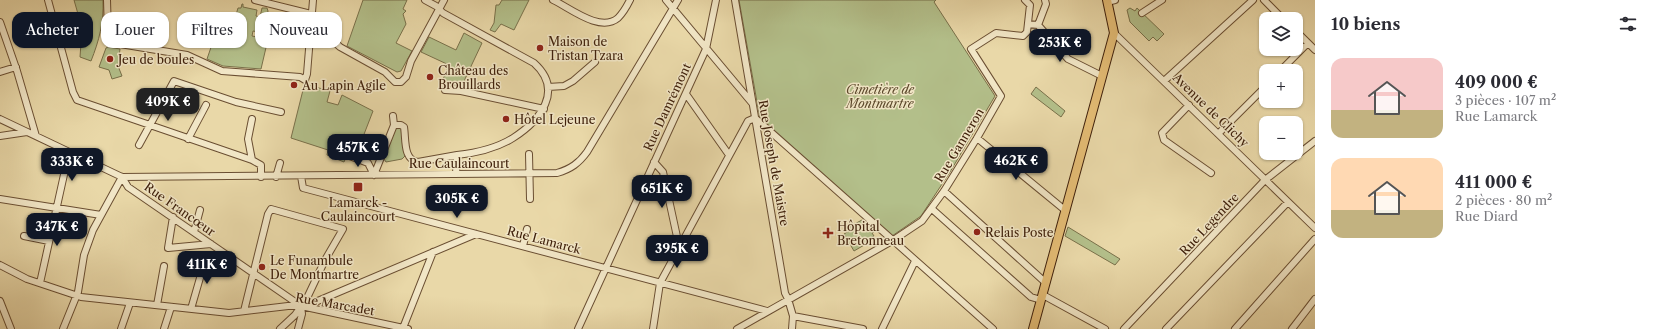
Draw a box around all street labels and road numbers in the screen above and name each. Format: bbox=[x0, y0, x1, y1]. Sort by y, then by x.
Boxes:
street label: Rue Damrémont bbox=[640, 60, 694, 153]
street label: Avenue de Clichy bbox=[1169, 69, 1252, 150]
street label: Rue Joseph de Maistre bbox=[756, 99, 793, 228]
street label: Rue Ganneron bbox=[931, 105, 987, 185]
street label: Rue Caulaincourt bbox=[409, 156, 510, 171]
street label: Rue Francœur bbox=[142, 179, 218, 239]
street label: Rue Legendre bbox=[1176, 189, 1242, 258]
street label: Rue Lamarck bbox=[505, 223, 584, 257]
street label: Rue Marcadet bbox=[294, 290, 377, 318]

